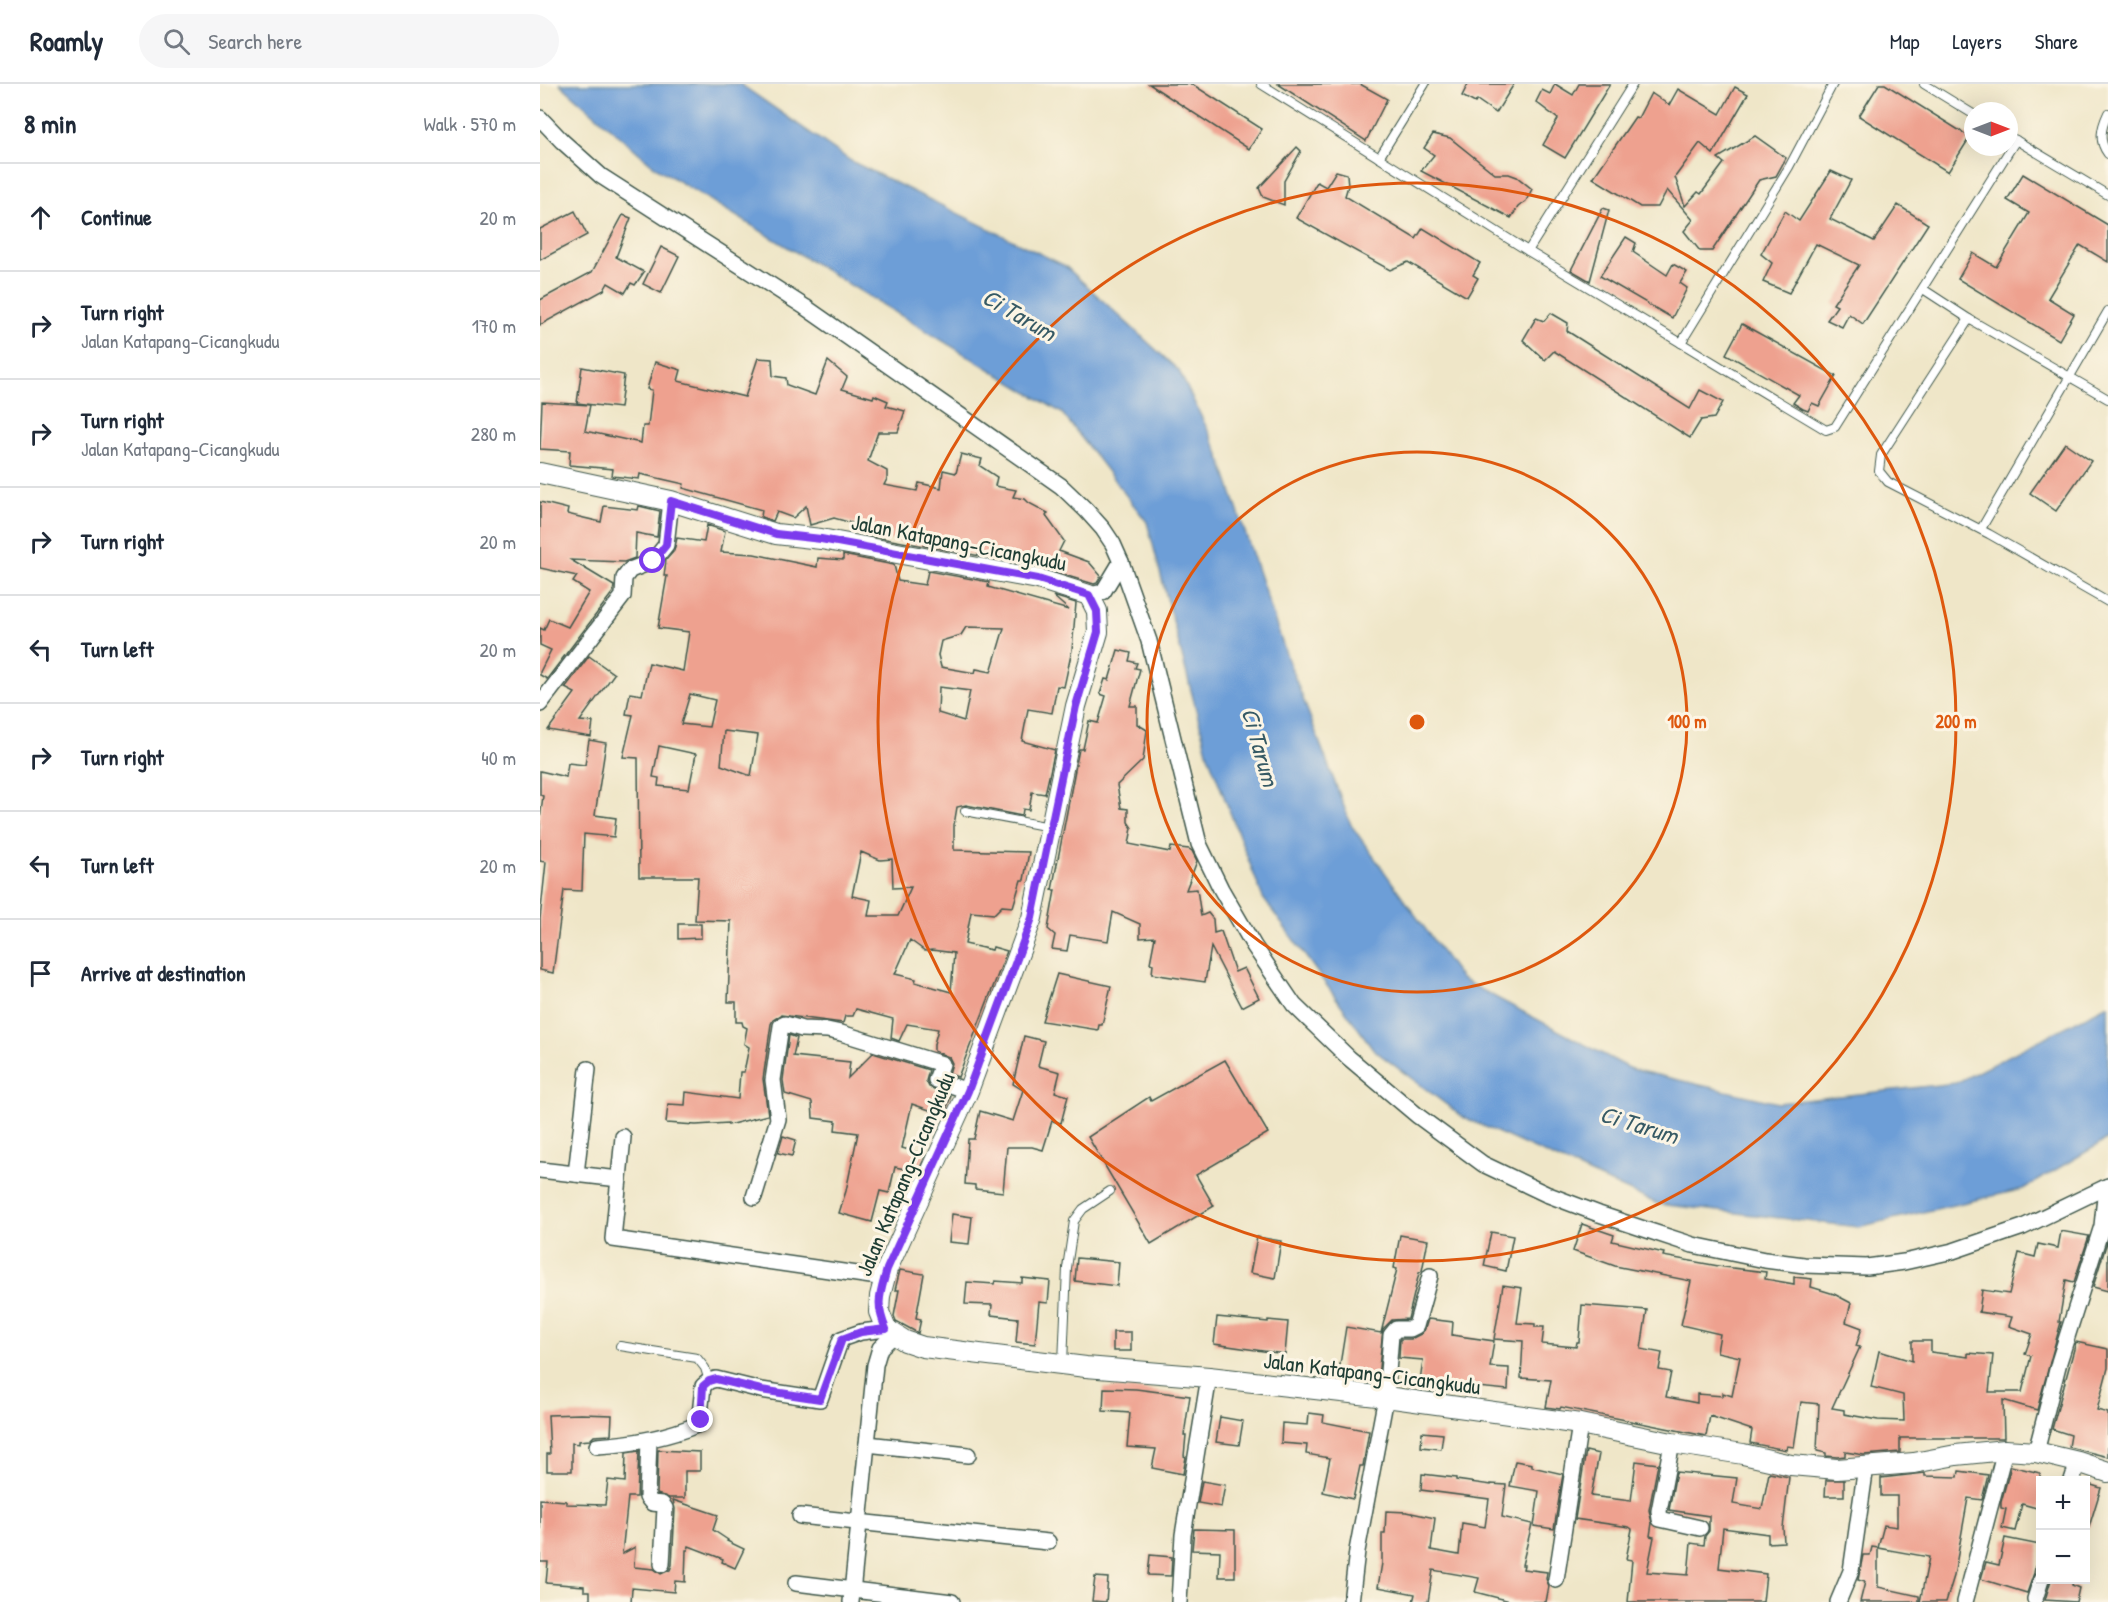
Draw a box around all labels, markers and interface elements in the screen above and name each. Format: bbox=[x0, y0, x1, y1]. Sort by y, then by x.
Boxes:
search box bbox=[139, 14, 559, 68]
text: Roamly bbox=[30, 22, 103, 60]
icon: search bbox=[160, 25, 193, 58]
text: Search here bbox=[208, 26, 302, 56]
text: Map bbox=[1890, 27, 1919, 56]
text: Layers bbox=[1952, 27, 2002, 56]
text: Share bbox=[2035, 27, 2078, 56]
north arrow bbox=[1964, 102, 2018, 156]
text: 8 min bbox=[24, 106, 77, 141]
text: Walk · 570 m bbox=[424, 110, 516, 137]
icon: ahead bbox=[24, 201, 57, 234]
text: Continue bbox=[81, 202, 152, 232]
text: 20 m bbox=[479, 204, 516, 231]
water label: Ci Tarum bbox=[977, 280, 1063, 348]
text: Turn right bbox=[81, 297, 164, 327]
icon: right bbox=[24, 309, 57, 342]
text: 170 m bbox=[472, 312, 516, 339]
text: Jalan Katapang-Cicangkudu bbox=[81, 327, 280, 354]
text: Turn right bbox=[81, 405, 164, 435]
icon: right bbox=[24, 417, 57, 450]
text: 280 m bbox=[471, 420, 516, 447]
text: Jalan Katapang-Cicangkudu bbox=[81, 435, 280, 462]
street label: Jalan Katapang-Cicangkudu bbox=[849, 506, 1069, 578]
icon: right bbox=[24, 525, 57, 558]
text: Turn right bbox=[81, 526, 164, 556]
text: 20 m bbox=[479, 528, 516, 555]
route start bbox=[639, 547, 665, 573]
icon: left bbox=[24, 633, 57, 666]
text: Turn left bbox=[81, 634, 154, 664]
text: 20 m bbox=[479, 636, 516, 663]
water label: Ci Tarum bbox=[1235, 704, 1288, 790]
text: 100 m bbox=[1667, 709, 1707, 734]
text: 200 m bbox=[1936, 709, 1976, 734]
centre of rings bbox=[1407, 712, 1427, 732]
icon: right bbox=[24, 741, 57, 774]
text: Turn right bbox=[81, 742, 164, 772]
text: 40 m bbox=[481, 744, 516, 771]
icon: left bbox=[24, 849, 57, 882]
text: Turn left bbox=[81, 850, 154, 880]
text: 20 m bbox=[479, 852, 516, 879]
icon: arrive bbox=[24, 957, 57, 990]
text: Arrive at destination bbox=[81, 958, 246, 988]
street label: Jalan Katapang-Cicangkudu bbox=[849, 1067, 962, 1280]
water label: Ci Tarum bbox=[1596, 1097, 1683, 1151]
street label: Jalan Katapang-Cicangkudu bbox=[1262, 1345, 1482, 1401]
route end bbox=[687, 1406, 713, 1432]
map controls bbox=[2036, 1476, 2090, 1584]
button: + bbox=[2036, 1476, 2090, 1530]
button: − bbox=[2036, 1530, 2090, 1584]

